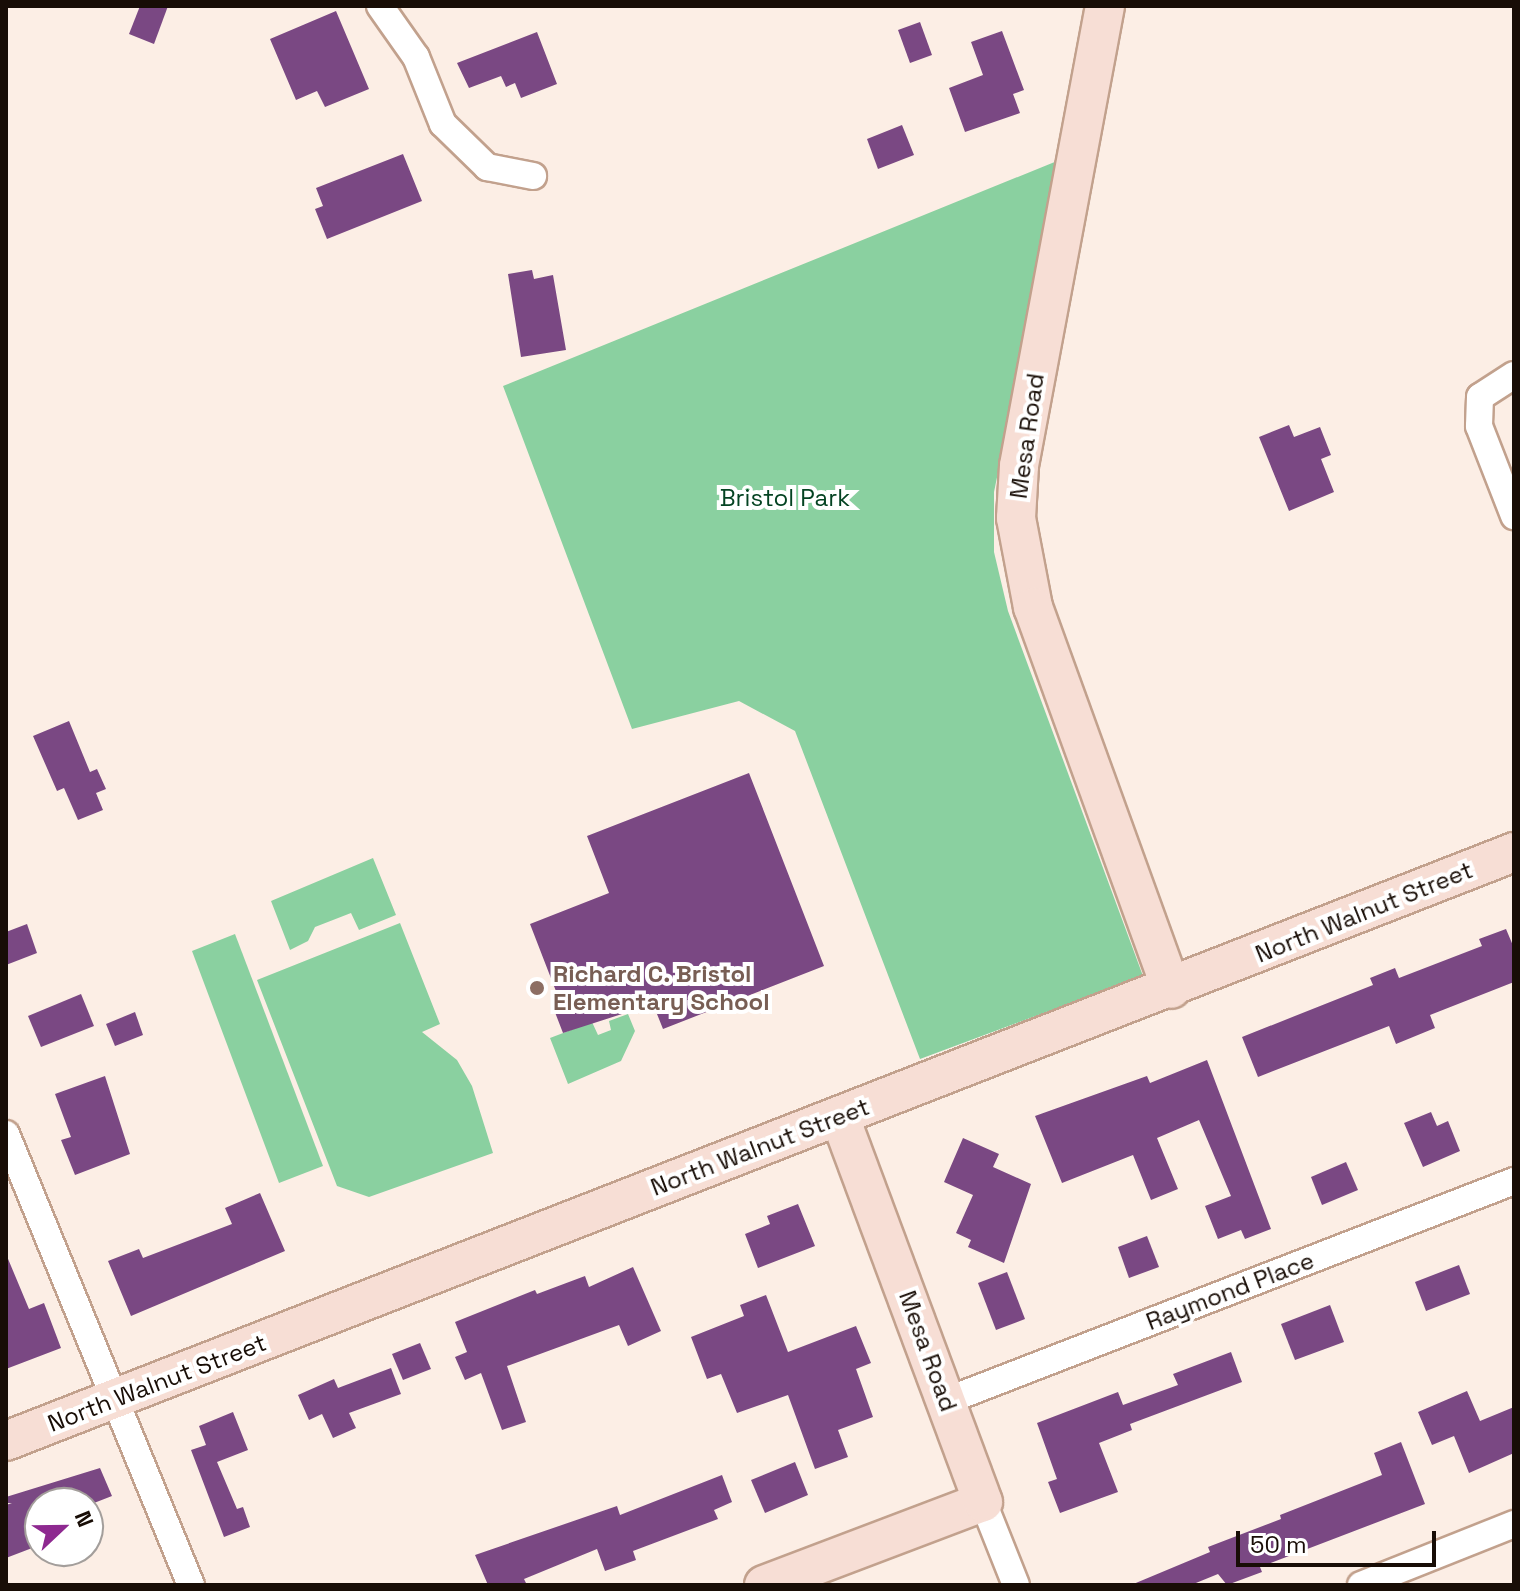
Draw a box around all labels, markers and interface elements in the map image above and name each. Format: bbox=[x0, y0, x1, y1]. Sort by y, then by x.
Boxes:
street label: Mesa Road bbox=[1004, 371, 1050, 501]
park label: Bristol Park bbox=[720, 484, 850, 512]
street label: North Walnut Street bbox=[1251, 855, 1477, 969]
place label: Richard C. Bristol Elementary School bbox=[553, 960, 770, 1016]
marker: Richard C. Bristol Elementary School bbox=[528, 979, 546, 997]
street label: North Walnut Street bbox=[647, 1092, 873, 1202]
street label: Raymond Place bbox=[1142, 1246, 1318, 1336]
street label: Mesa Road bbox=[893, 1287, 963, 1415]
street label: North Walnut Street bbox=[44, 1328, 270, 1438]
north arrow bbox=[24, 1487, 104, 1567]
text: N bbox=[69, 1507, 100, 1531]
scale bar bbox=[1240, 1515, 1440, 1565]
text: 50 m bbox=[1250, 1529, 1307, 1560]

